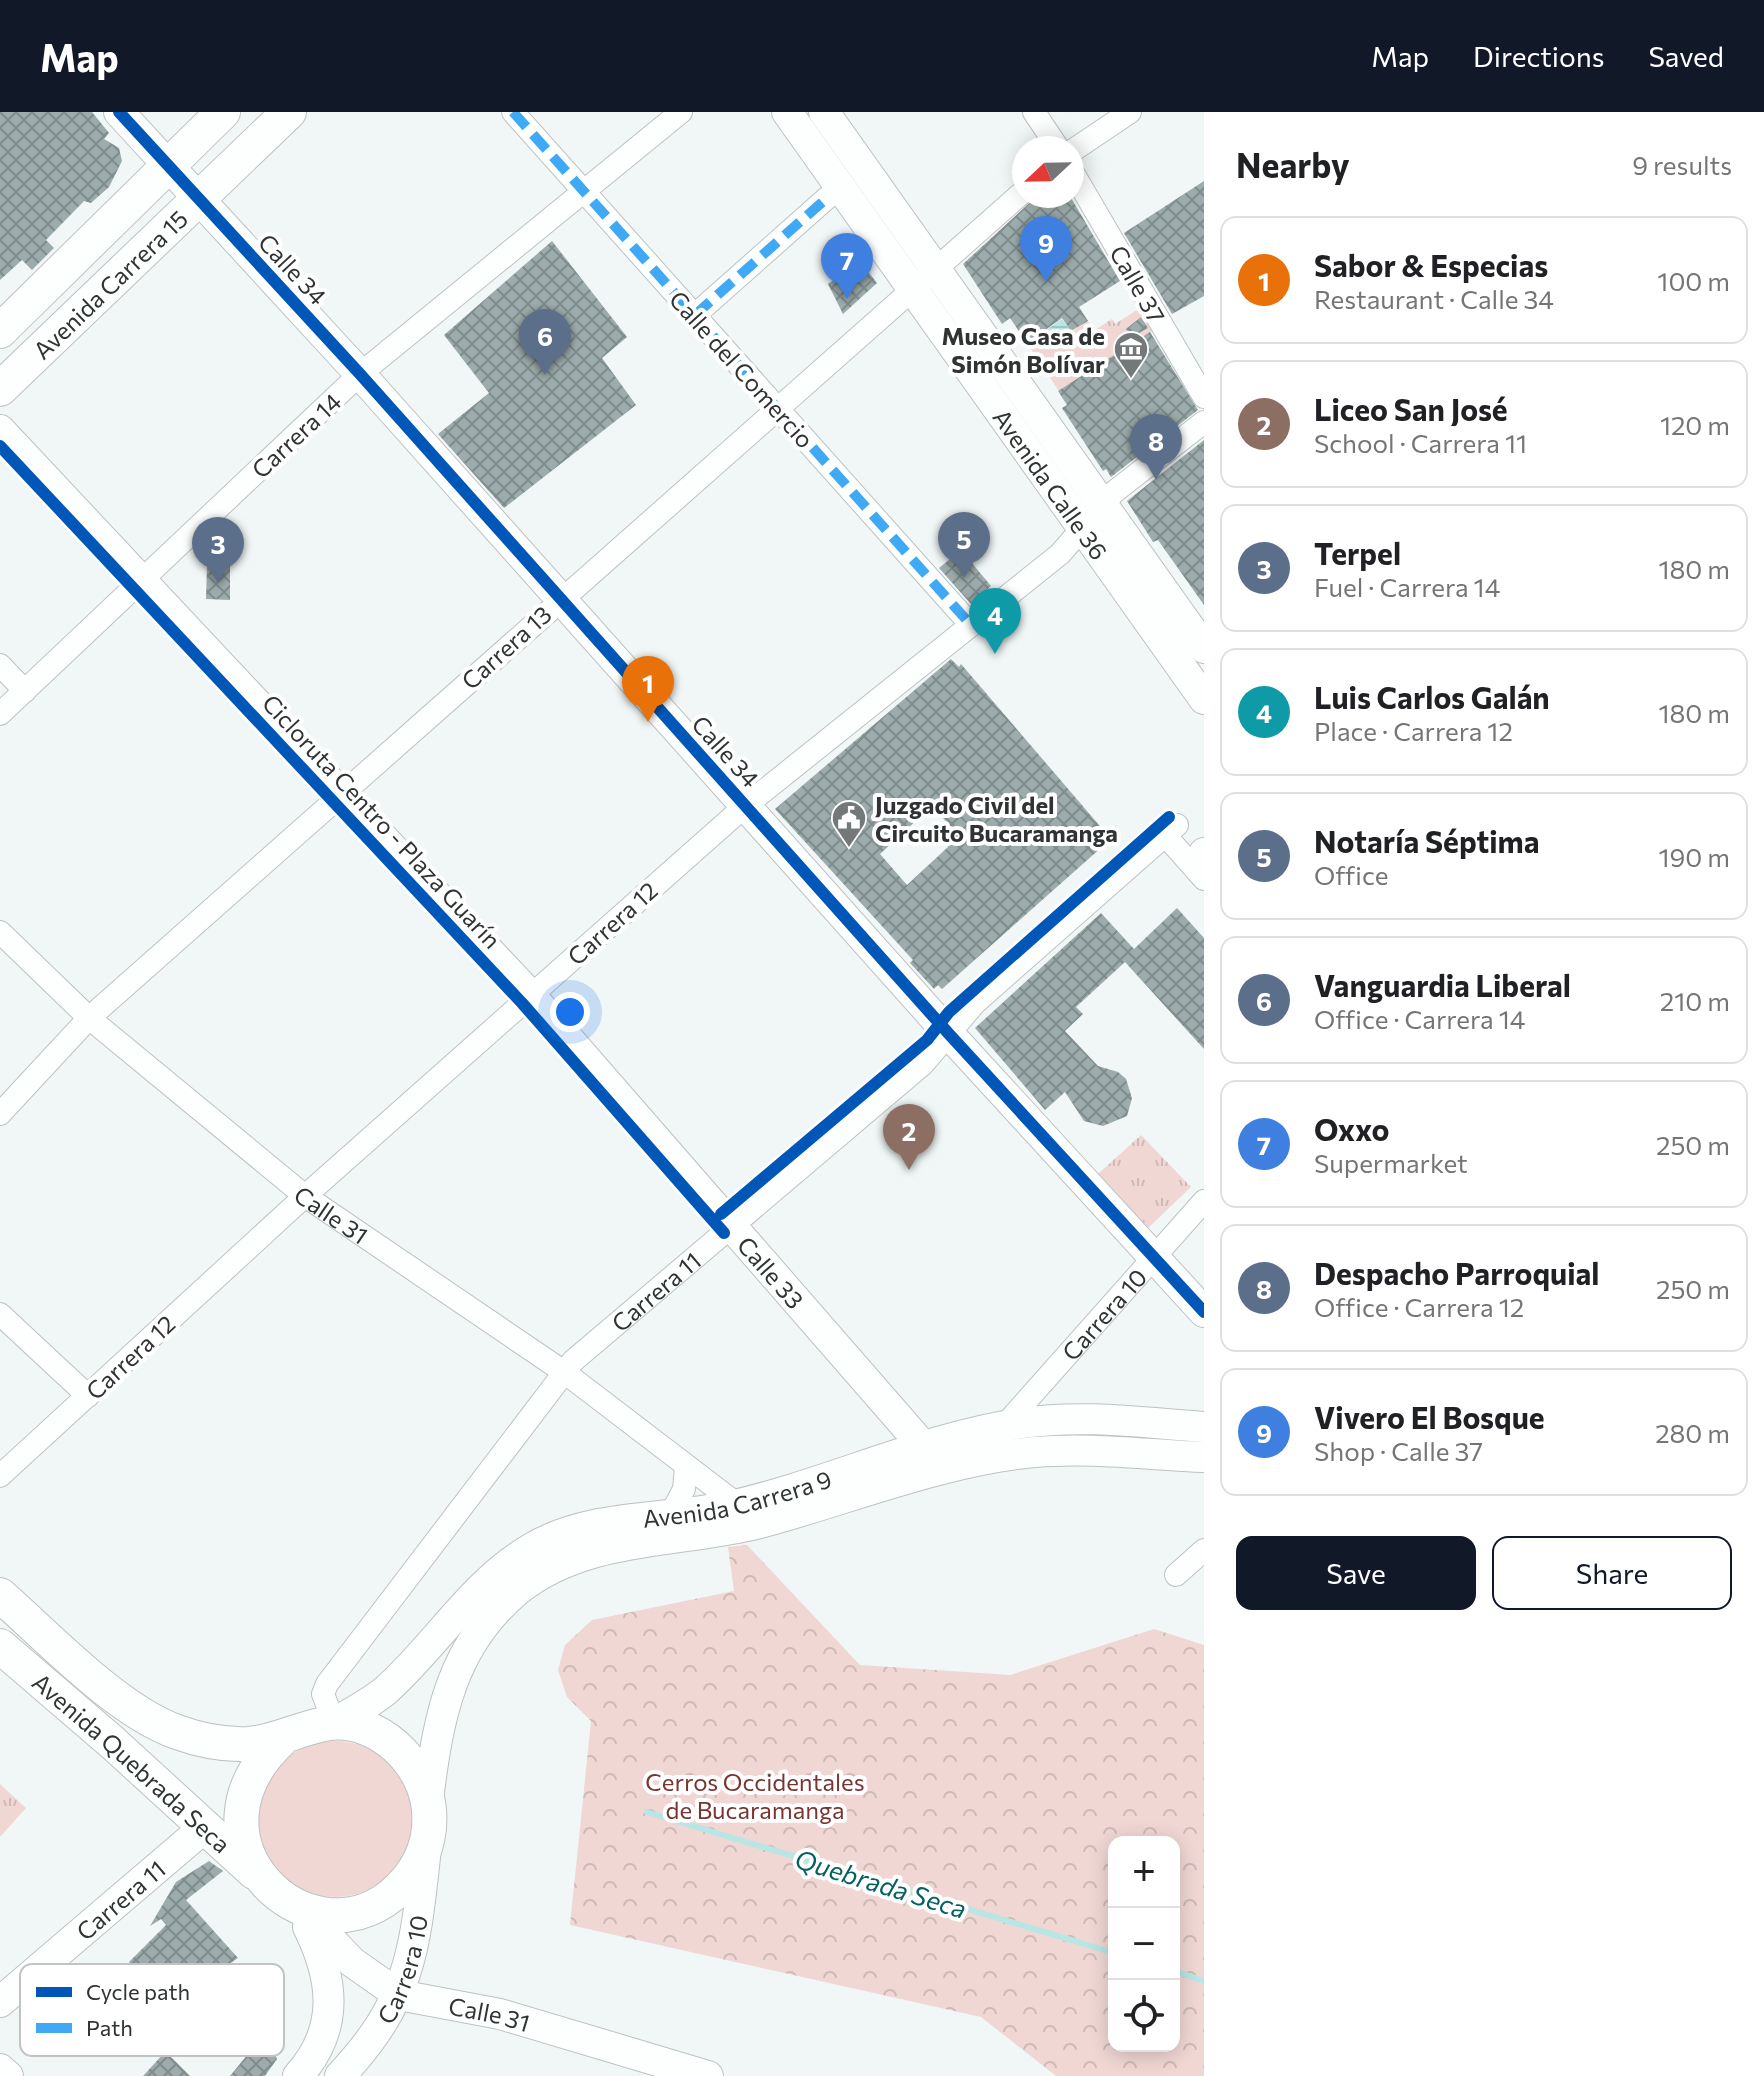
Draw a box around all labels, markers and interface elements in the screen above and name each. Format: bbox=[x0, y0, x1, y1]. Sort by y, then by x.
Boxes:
text: Map bbox=[40, 33, 119, 80]
text: Map bbox=[1371, 39, 1429, 73]
text: Directions bbox=[1473, 39, 1604, 73]
text: Saved bbox=[1648, 39, 1724, 73]
north arrow bbox=[1012, 136, 1084, 208]
text: Nearby bbox=[1236, 143, 1350, 185]
text: 9 results bbox=[1632, 149, 1732, 180]
street label: Avenida Carrera 15 bbox=[27, 203, 193, 364]
pin: 9 bbox=[1020, 216, 1072, 282]
street label: Calle 34 bbox=[253, 227, 333, 311]
pin: 7 bbox=[821, 233, 873, 299]
street label: Calle 37 bbox=[1104, 240, 1172, 328]
text: Sabor & Especias bbox=[1314, 246, 1548, 283]
text: 1 bbox=[1258, 265, 1270, 296]
text: 100 m bbox=[1657, 265, 1730, 296]
text: Restaurant · Calle 34 bbox=[1314, 283, 1554, 314]
street label: Calle del Comercio bbox=[664, 284, 820, 454]
pin: 6 bbox=[519, 309, 571, 375]
place label: Museo Casa de Simón Bolívar bbox=[941, 321, 1105, 378]
museum icon: Museo Casa de Simón Bolívar bbox=[1112, 330, 1150, 380]
street label: Carrera 14 bbox=[245, 386, 347, 484]
text: Liceo San José bbox=[1314, 390, 1508, 427]
street label: Avenida Calle 36 bbox=[988, 403, 1114, 565]
text: 2 bbox=[1257, 409, 1271, 440]
text: 120 m bbox=[1660, 409, 1730, 440]
pin: 8 bbox=[1130, 414, 1182, 480]
text: School · Carrera 11 bbox=[1314, 427, 1527, 458]
pin: 5 bbox=[938, 512, 990, 578]
pin: 3 bbox=[192, 517, 244, 583]
text: Terpel bbox=[1314, 534, 1401, 571]
text: 3 bbox=[1256, 553, 1272, 584]
text: 180 m bbox=[1658, 553, 1730, 584]
text: Fuel · Carrera 14 bbox=[1314, 571, 1500, 602]
pin: 4 bbox=[969, 588, 1021, 654]
street label: Carrera 13 bbox=[455, 599, 557, 695]
pin: 1 bbox=[622, 656, 674, 722]
text: Luis Carlos Galán bbox=[1314, 678, 1550, 715]
street label: Cicloruta Centro - Plaza Guarín bbox=[257, 688, 507, 954]
text: 4 bbox=[1256, 697, 1272, 728]
text: 180 m bbox=[1658, 697, 1730, 728]
street label: Calle 34 bbox=[686, 709, 766, 793]
text: Place · Carrera 12 bbox=[1314, 715, 1513, 746]
place label: Juzgado Civil del Circuito Bucaramanga bbox=[875, 790, 1118, 847]
public building icon: Juzgado Civil del Circuito Bucaramanga bbox=[830, 799, 868, 849]
text: Notaría Séptima bbox=[1314, 822, 1540, 859]
text: 5 bbox=[1256, 841, 1272, 872]
text: 190 m bbox=[1658, 841, 1730, 872]
text: Office bbox=[1314, 859, 1388, 890]
street label: Carrera 12 bbox=[561, 875, 663, 971]
text: Vanguardia Liberal bbox=[1314, 966, 1571, 1003]
text: 6 bbox=[1256, 985, 1272, 1016]
text: 210 m bbox=[1660, 985, 1730, 1016]
your location bbox=[550, 992, 590, 1032]
text: Office · Carrera 14 bbox=[1314, 1003, 1525, 1034]
pin: 2 bbox=[883, 1104, 935, 1170]
text: Oxxo bbox=[1314, 1110, 1389, 1147]
text: 7 bbox=[1257, 1129, 1271, 1160]
text: 250 m bbox=[1656, 1129, 1730, 1160]
text: Supermarket bbox=[1314, 1147, 1468, 1178]
street label: Calle 31 bbox=[289, 1179, 374, 1249]
street label: Calle 33 bbox=[732, 1230, 810, 1314]
street label: Carrera 11 bbox=[605, 1245, 706, 1337]
text: Despacho Parroquial bbox=[1314, 1254, 1600, 1291]
street label: Carrera 10 bbox=[1055, 1262, 1152, 1366]
text: 8 bbox=[1256, 1273, 1272, 1304]
text: 250 m bbox=[1656, 1273, 1730, 1304]
text: Office · Carrera 12 bbox=[1314, 1291, 1524, 1322]
street label: Carrera 12 bbox=[80, 1309, 180, 1405]
text: Vivero El Bosque bbox=[1314, 1398, 1545, 1435]
text: 9 bbox=[1256, 1417, 1272, 1448]
text: 280 m bbox=[1655, 1417, 1730, 1448]
text: Shop · Calle 37 bbox=[1314, 1435, 1483, 1466]
street label: Avenida Carrera 9 bbox=[641, 1463, 835, 1532]
button: Save bbox=[1236, 1536, 1476, 1610]
button: Share bbox=[1492, 1536, 1732, 1610]
street label: Avenida Quebrada Seca bbox=[27, 1667, 237, 1858]
park label: Cerros Occidentales de Bucaramanga bbox=[645, 1767, 865, 1824]
map controls bbox=[1108, 1836, 1180, 2052]
button: + bbox=[1108, 1836, 1180, 1908]
water label: Quebrada Seca bbox=[792, 1842, 970, 1924]
street label: Carrera 11 bbox=[70, 1853, 170, 1945]
button: − bbox=[1108, 1908, 1180, 1980]
street label: Carrera 10 bbox=[370, 1913, 432, 2028]
legend bbox=[20, 1964, 284, 2056]
text: Cycle path bbox=[86, 1978, 190, 2005]
button: locate bbox=[1108, 1980, 1180, 2052]
street label: Calle 31 bbox=[446, 1990, 534, 2037]
text: Path bbox=[86, 2014, 133, 2041]

